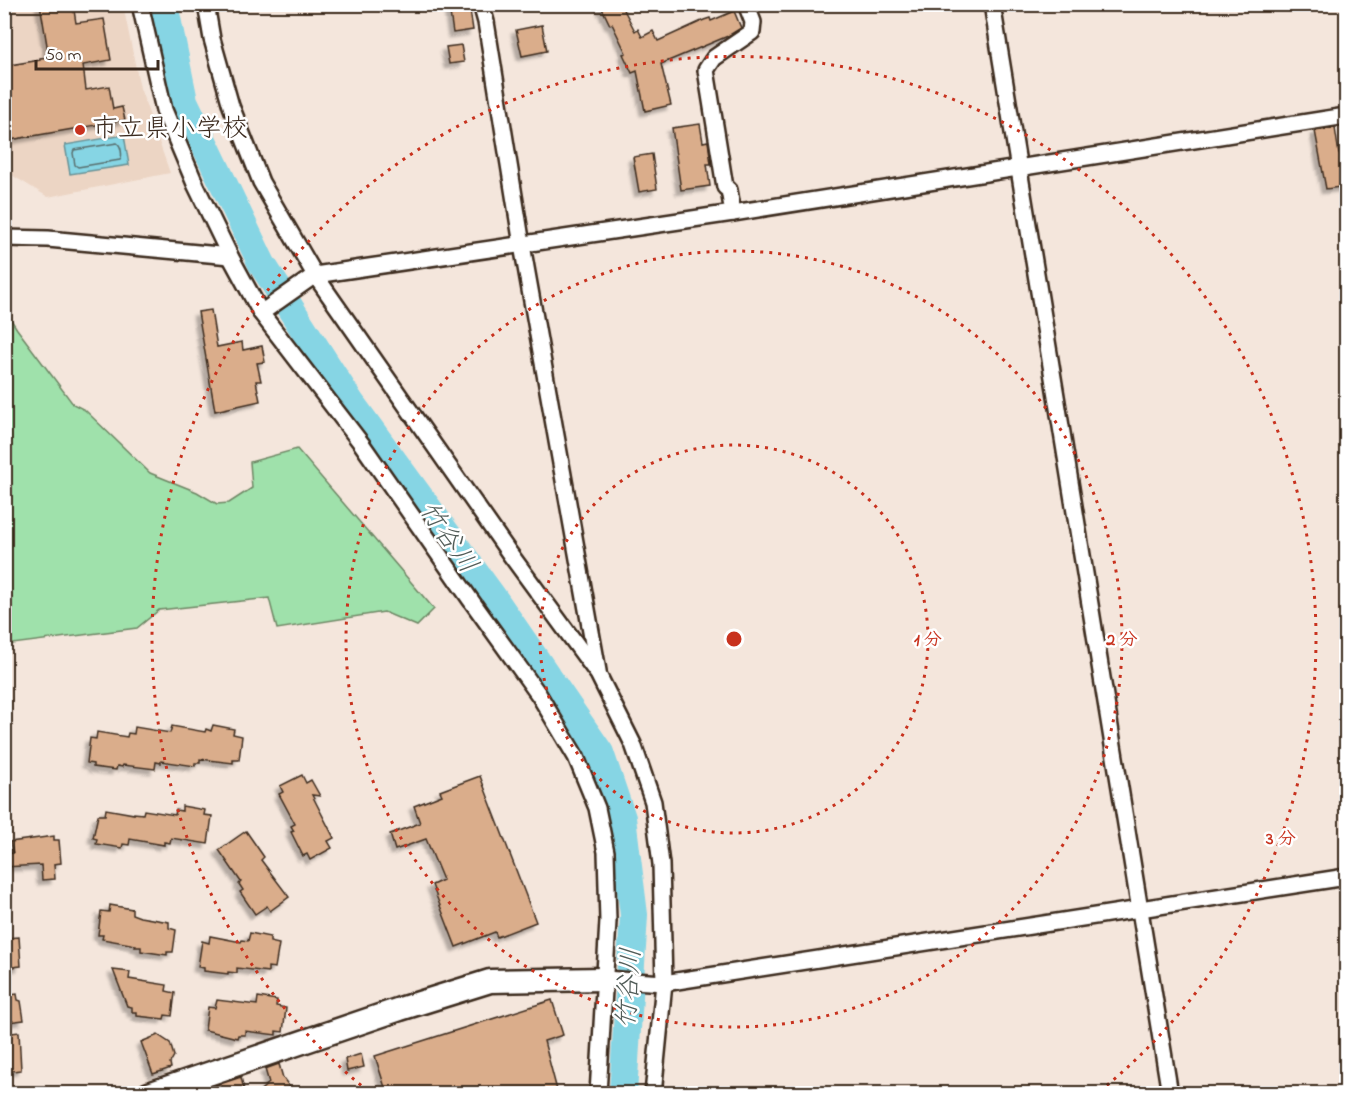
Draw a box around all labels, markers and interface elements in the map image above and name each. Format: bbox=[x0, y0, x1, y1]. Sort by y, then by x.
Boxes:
scale bar bbox=[36, 33, 158, 71]
text: 50 m bbox=[45, 43, 82, 69]
place label: 市立県小学校 bbox=[92, 111, 248, 149]
marker: 市立県小学校 bbox=[73, 123, 87, 137]
water label: 竹谷川 bbox=[408, 494, 486, 582]
text: 1 分 bbox=[914, 628, 942, 654]
text: 2 分 bbox=[1105, 628, 1138, 654]
centre of rings bbox=[724, 629, 744, 649]
text: 3 分 bbox=[1265, 827, 1296, 853]
water label: 竹谷川 bbox=[608, 946, 652, 1030]

